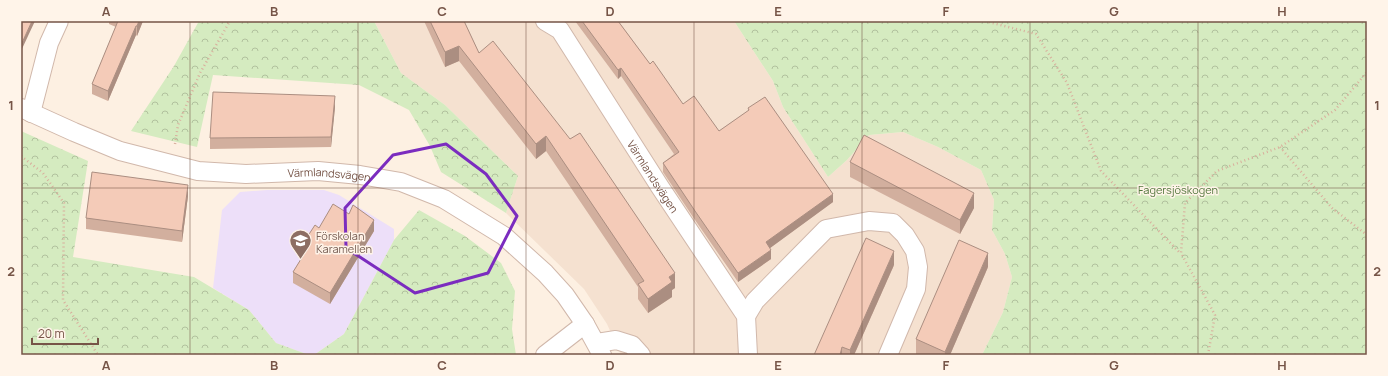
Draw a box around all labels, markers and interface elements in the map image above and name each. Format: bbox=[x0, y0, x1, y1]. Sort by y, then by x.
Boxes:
text: A bbox=[102, 2, 111, 20]
text: B bbox=[270, 2, 278, 20]
text: C bbox=[437, 2, 447, 20]
text: D bbox=[605, 2, 615, 20]
text: E bbox=[774, 2, 782, 20]
text: F bbox=[943, 2, 950, 20]
text: G bbox=[1109, 2, 1119, 20]
text: H bbox=[1277, 2, 1287, 20]
text: 1 bbox=[8, 96, 14, 114]
text: 1 bbox=[1374, 96, 1380, 114]
street label: Värmlandsvägen bbox=[624, 137, 682, 215]
street label: Värmlandsvägen bbox=[287, 163, 372, 184]
park label: Fagersjöskogen bbox=[1138, 182, 1218, 197]
school or university icon: Förskolan Karamellen bbox=[287, 228, 313, 261]
place label: Förskolan Karamellen bbox=[316, 228, 372, 256]
text: 2 bbox=[7, 262, 15, 280]
text: 2 bbox=[1373, 262, 1381, 280]
scale bar bbox=[32, 320, 98, 346]
text: 20 m bbox=[38, 325, 65, 342]
text: A bbox=[102, 356, 111, 374]
text: B bbox=[270, 356, 278, 374]
text: C bbox=[437, 356, 447, 374]
text: D bbox=[605, 356, 615, 374]
text: E bbox=[774, 356, 782, 374]
text: F bbox=[943, 356, 950, 374]
text: G bbox=[1109, 356, 1119, 374]
text: H bbox=[1277, 356, 1287, 374]

